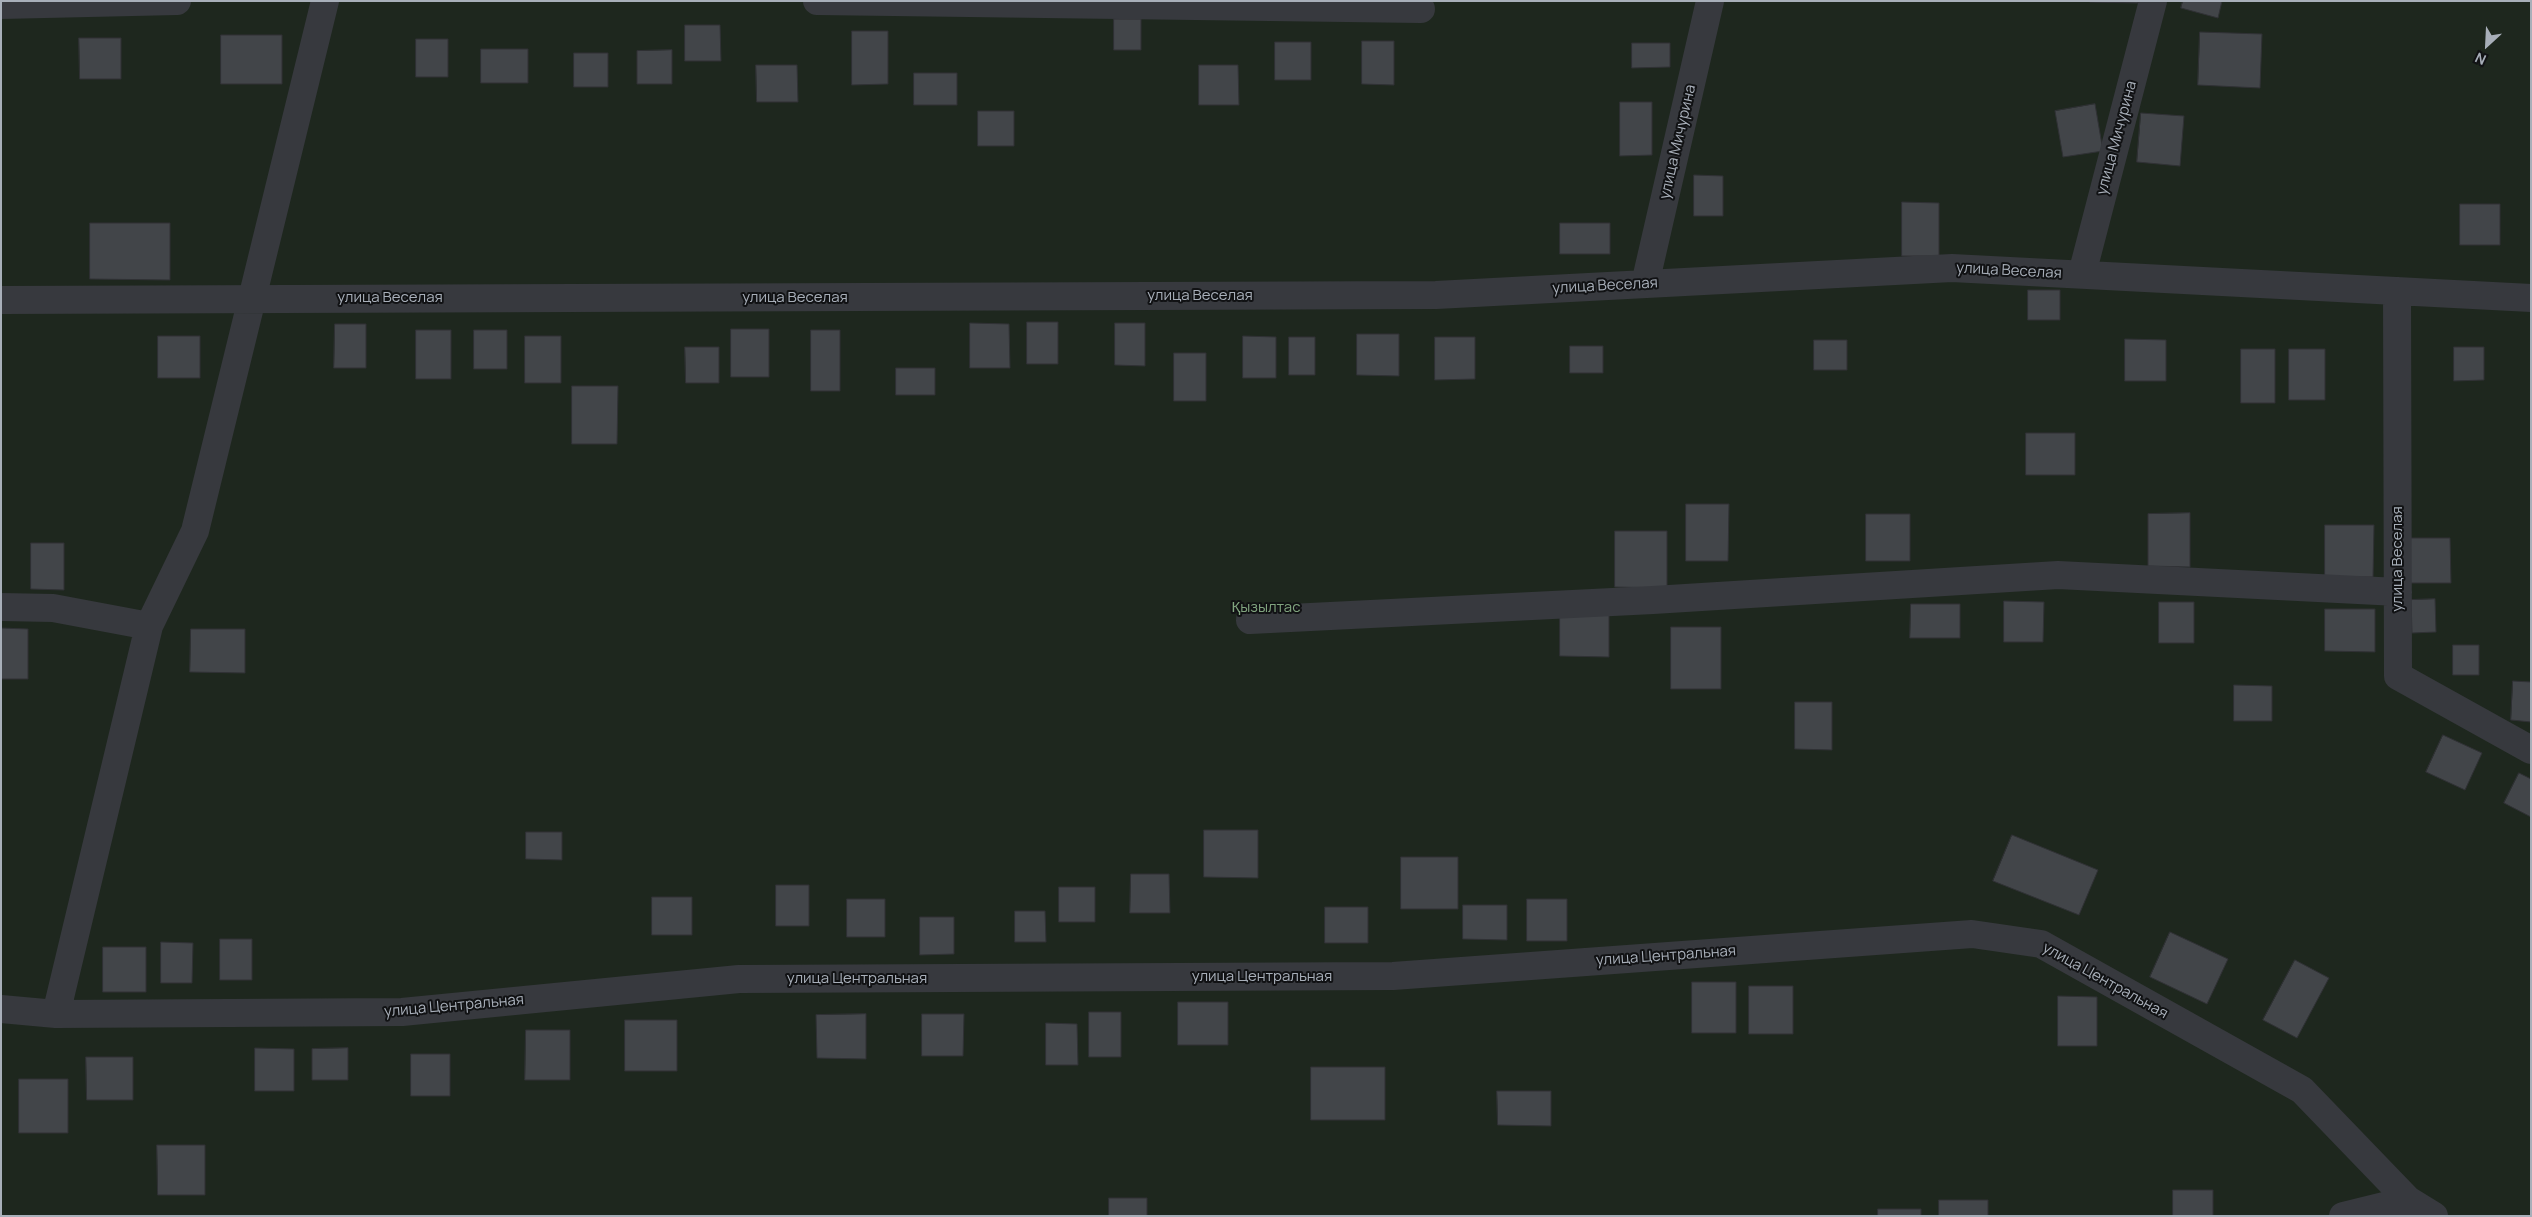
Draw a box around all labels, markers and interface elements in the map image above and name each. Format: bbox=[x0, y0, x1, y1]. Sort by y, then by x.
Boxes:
north arrow bbox=[2462, 20, 2512, 70]
text: N bbox=[2472, 48, 2489, 70]
street label: улица Мичурина bbox=[2093, 79, 2141, 197]
street label: улица Мичурина bbox=[1656, 83, 1700, 201]
street label: улица Веселая bbox=[1956, 259, 2062, 283]
street label: улица Веселая bbox=[1552, 274, 1658, 298]
street label: улица Веселая bbox=[1147, 287, 1253, 305]
street label: улица Веселая bbox=[337, 289, 443, 307]
street label: улица Веселая bbox=[742, 289, 848, 307]
street label: улица Веселая bbox=[2389, 506, 2407, 612]
park label: Қызылтас bbox=[1231, 599, 1301, 617]
street label: улица Центральная bbox=[2039, 939, 2171, 1023]
street label: улица Центральная bbox=[1595, 942, 1737, 970]
street label: улица Центральная bbox=[1192, 968, 1332, 986]
street label: улица Центральная bbox=[787, 970, 927, 988]
street label: улица Центральная bbox=[383, 991, 525, 1021]

